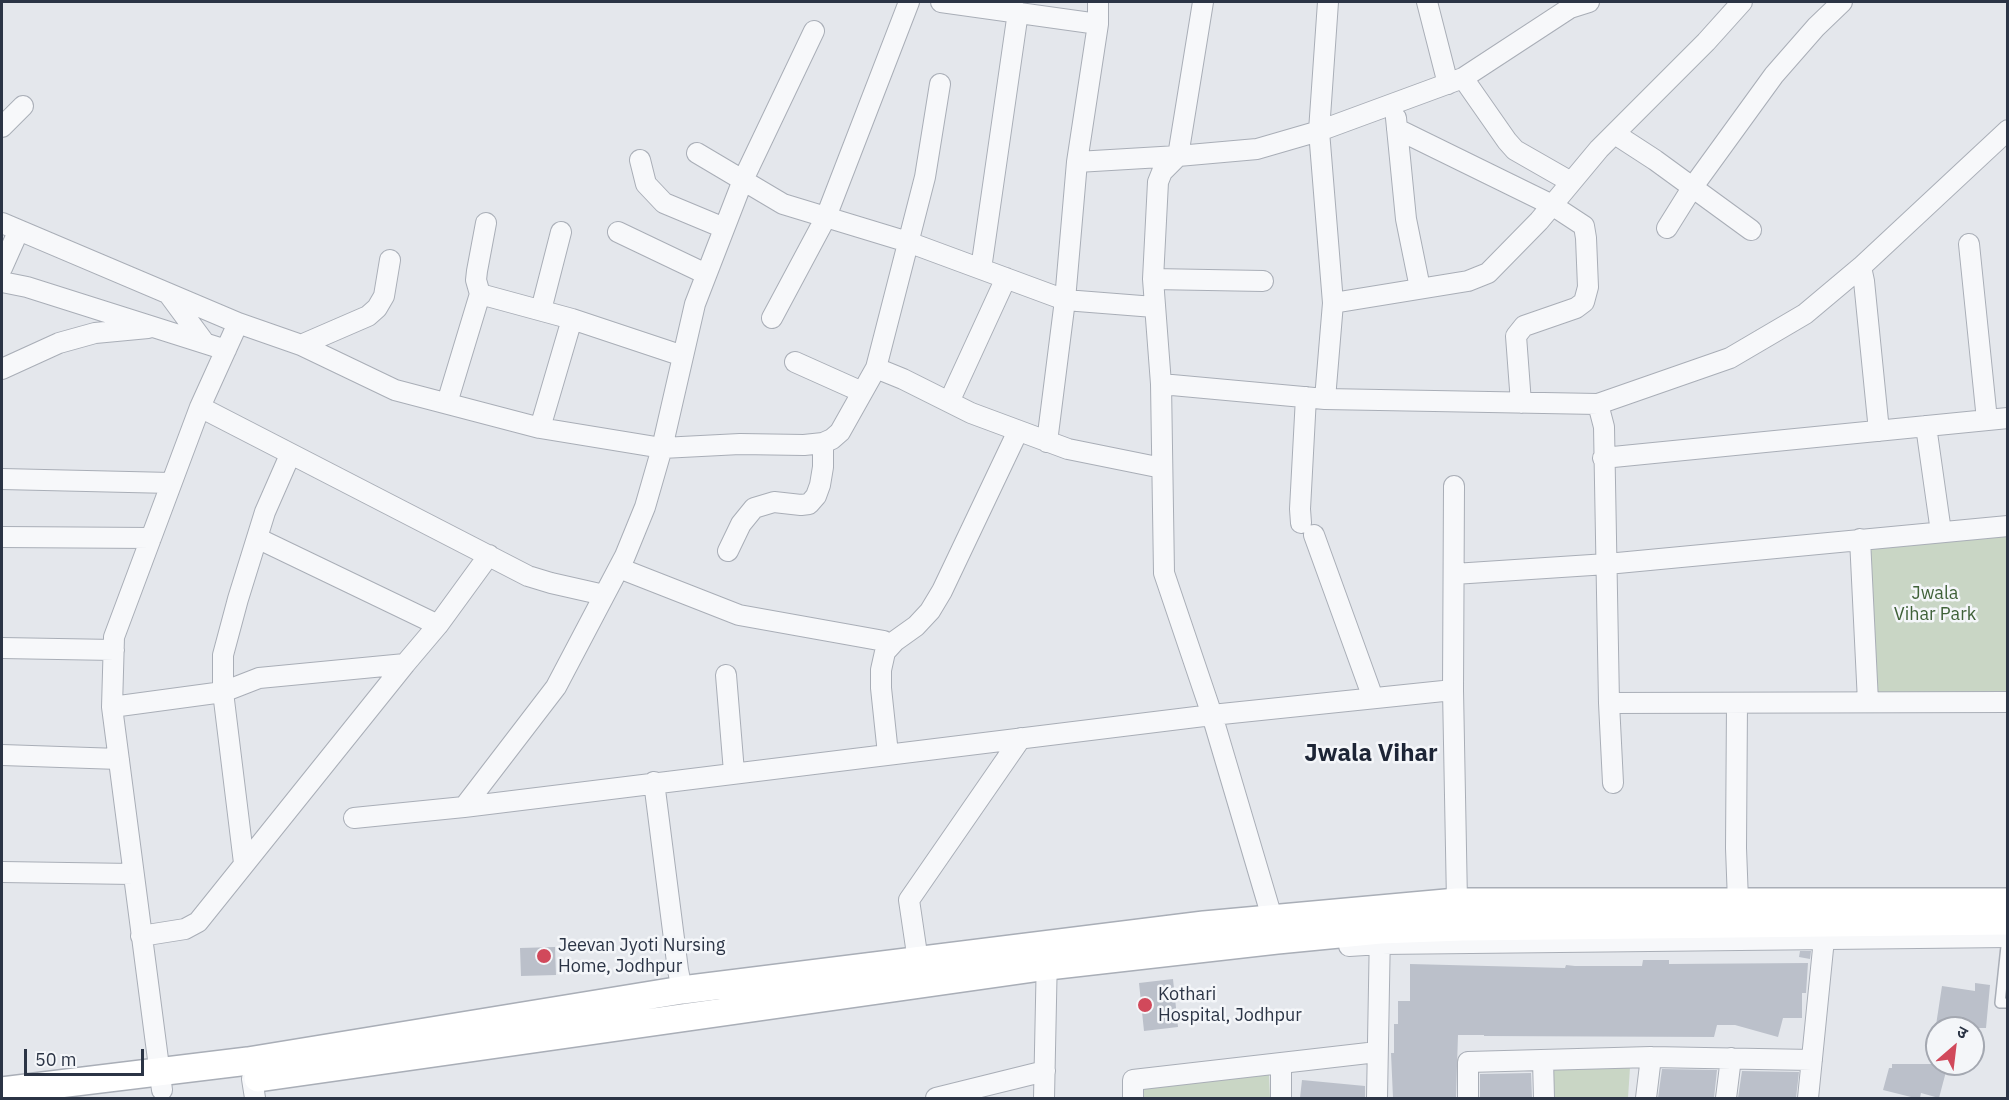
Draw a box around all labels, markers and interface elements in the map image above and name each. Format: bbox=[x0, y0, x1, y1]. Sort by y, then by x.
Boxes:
park label: Jwala Vihar Park bbox=[1894, 583, 1976, 626]
district label: Jwala Vihar bbox=[1304, 740, 1438, 768]
place label: Jeevan Jyoti Nursing Home, Jodhpur bbox=[558, 935, 725, 978]
marker: Jeevan Jyoti Nursing Home, Jodhpur bbox=[535, 947, 553, 965]
place label: Kothari Hospital, Jodhpur bbox=[1158, 984, 1302, 1026]
marker: Kothari Hospital, Jodhpur bbox=[1136, 996, 1154, 1014]
north arrow bbox=[1925, 1016, 1985, 1076]
text: उ bbox=[1954, 1021, 1971, 1043]
scale bar bbox=[27, 1037, 147, 1075]
text: 50 m bbox=[35, 1048, 77, 1071]

